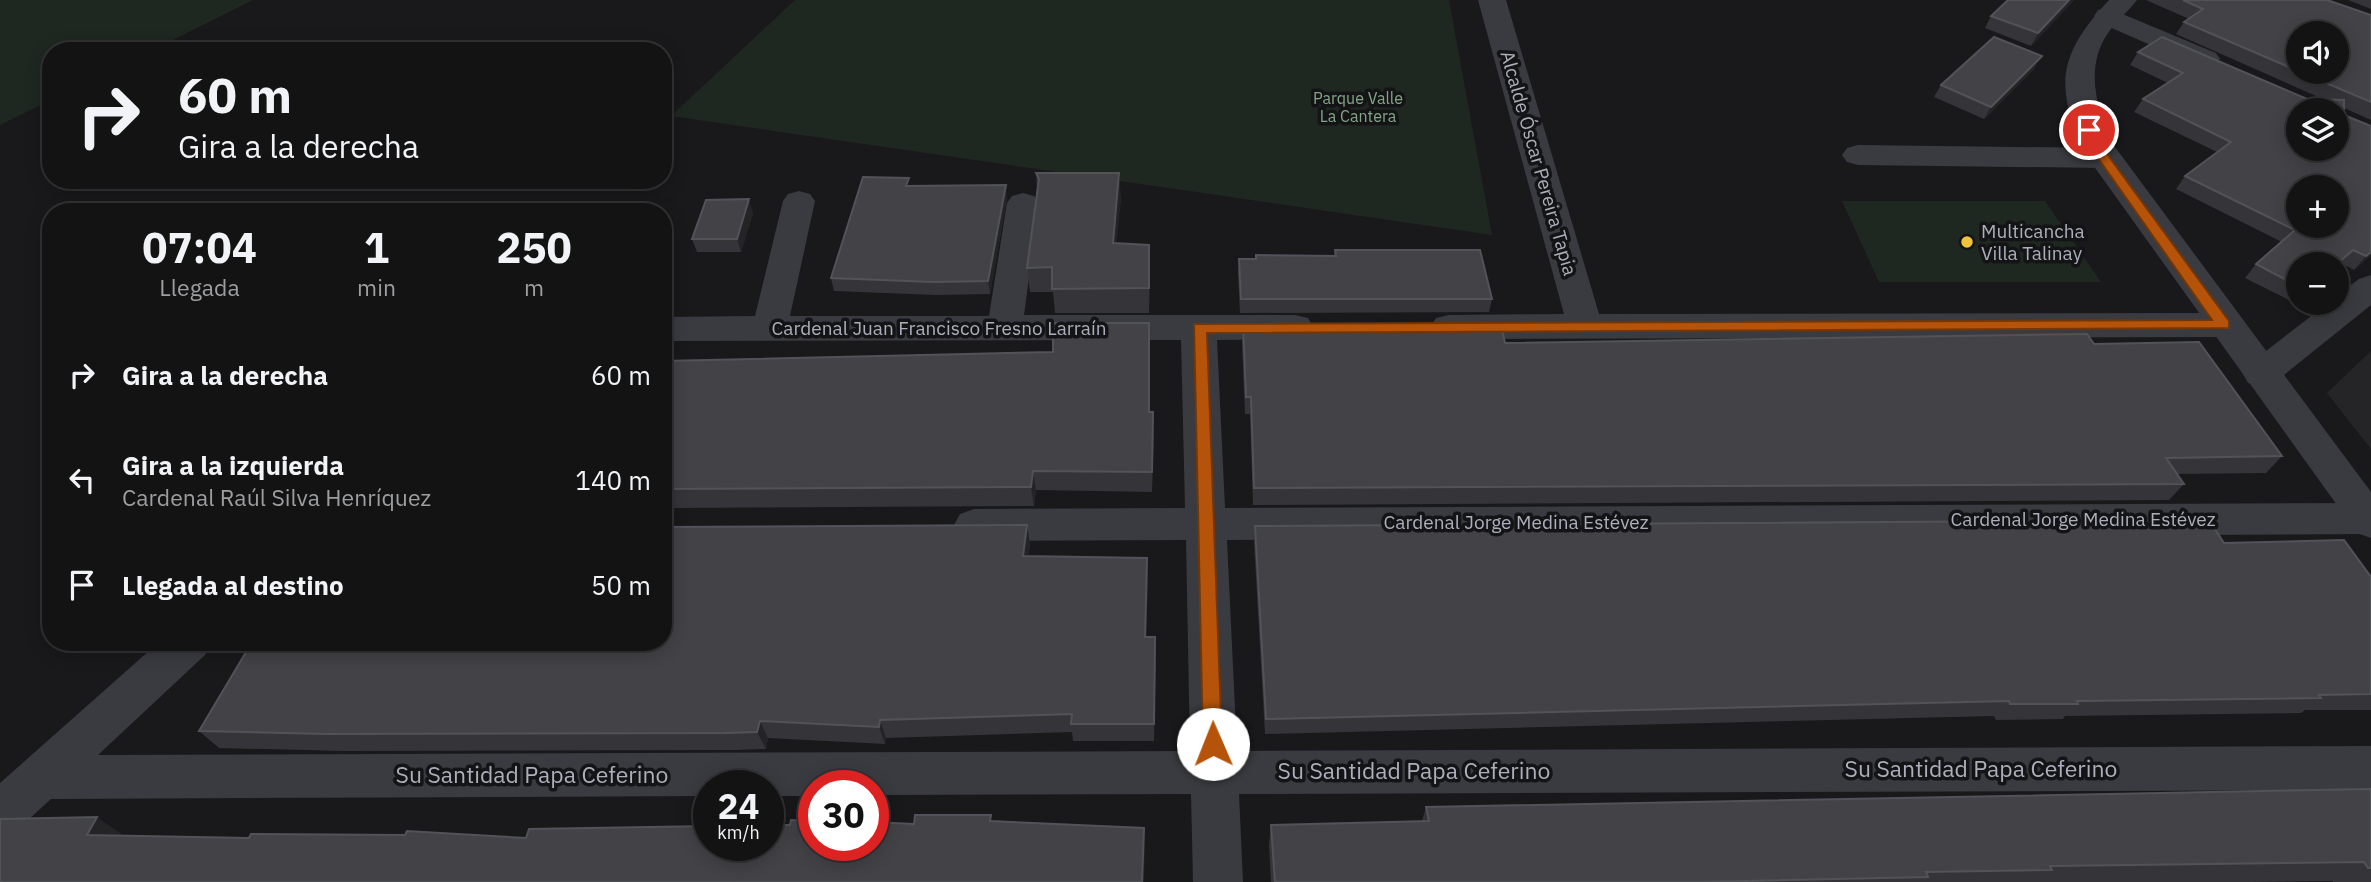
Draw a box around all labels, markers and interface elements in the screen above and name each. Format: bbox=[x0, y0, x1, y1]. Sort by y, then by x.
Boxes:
map controls bbox=[2286, 21, 2349, 315]
button: sound bbox=[2286, 21, 2349, 84]
street label: Alcalde Óscar Pereira Tapia bbox=[1495, 48, 1583, 278]
text: 60 m bbox=[178, 63, 292, 126]
icon: right bbox=[63, 70, 154, 161]
park label: Parque Valle La Cantera bbox=[1313, 88, 1403, 126]
button: layers bbox=[2286, 98, 2349, 161]
pin bbox=[2059, 100, 2119, 160]
icon: arrive bbox=[2070, 111, 2108, 149]
text: Gira a la derecha bbox=[178, 125, 419, 167]
button: + bbox=[2286, 175, 2349, 238]
place label: Multicancha Villa Talinay bbox=[1981, 219, 2085, 265]
text: 07:04 bbox=[142, 220, 257, 275]
text: 1 bbox=[364, 220, 389, 275]
text: 250 bbox=[496, 220, 572, 275]
marker: Multicancha Villa Talinay bbox=[1959, 234, 1975, 250]
button: − bbox=[2286, 252, 2349, 315]
text: Llegada bbox=[159, 272, 240, 302]
text: min bbox=[357, 272, 396, 302]
text: m bbox=[524, 272, 544, 302]
street label: Cardenal Juan Francisco Fresno Larraín bbox=[772, 316, 1106, 340]
icon: right bbox=[63, 356, 101, 394]
text: Gira a la derecha bbox=[122, 358, 328, 392]
text: 60 m bbox=[591, 358, 651, 392]
text: Gira a la izquierda bbox=[122, 448, 344, 482]
icon: left bbox=[63, 461, 101, 499]
text: 140 m bbox=[575, 463, 651, 497]
text: Cardenal Raúl Silva Henríquez bbox=[122, 482, 431, 512]
street label: Cardenal Jorge Medina Estévez bbox=[1950, 507, 2216, 531]
street label: Cardenal Jorge Medina Estévez bbox=[1383, 510, 1649, 534]
icon: arrive bbox=[63, 566, 101, 604]
text: Llegada al destino bbox=[122, 568, 344, 602]
text: 50 m bbox=[591, 568, 651, 602]
position arrow bbox=[1176, 707, 1250, 781]
street label: Su Santidad Papa Ceferino bbox=[1845, 753, 2117, 783]
street label: Su Santidad Papa Ceferino bbox=[1278, 755, 1550, 785]
street label: Su Santidad Papa Ceferino bbox=[396, 759, 668, 789]
speed limit sign: 30 bbox=[798, 770, 889, 861]
text: 24 bbox=[717, 783, 760, 829]
text: km/h bbox=[717, 821, 760, 844]

